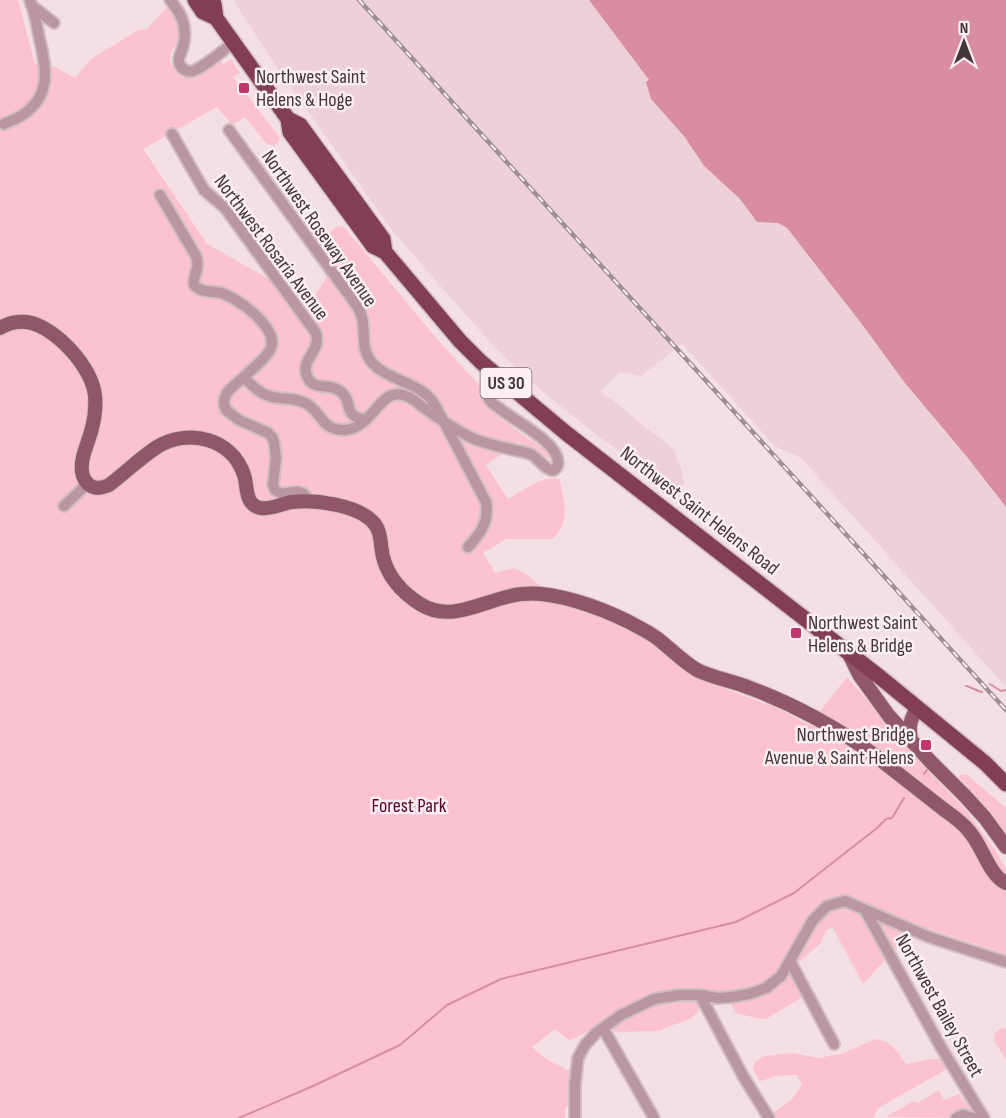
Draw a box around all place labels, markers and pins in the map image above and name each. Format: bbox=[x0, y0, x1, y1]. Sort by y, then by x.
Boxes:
place label: Northwest Saint Helens & Hoge bbox=[256, 65, 366, 112]
marker: Northwest Saint Helens & Hoge bbox=[237, 81, 251, 95]
place label: Northwest Saint Helens & Bridge bbox=[808, 611, 918, 658]
marker: Northwest Saint Helens & Bridge bbox=[789, 626, 803, 640]
place label: Northwest Bridge Avenue & Saint Helens bbox=[764, 723, 914, 770]
marker: Northwest Bridge Avenue & Saint Helens bbox=[919, 738, 933, 752]

